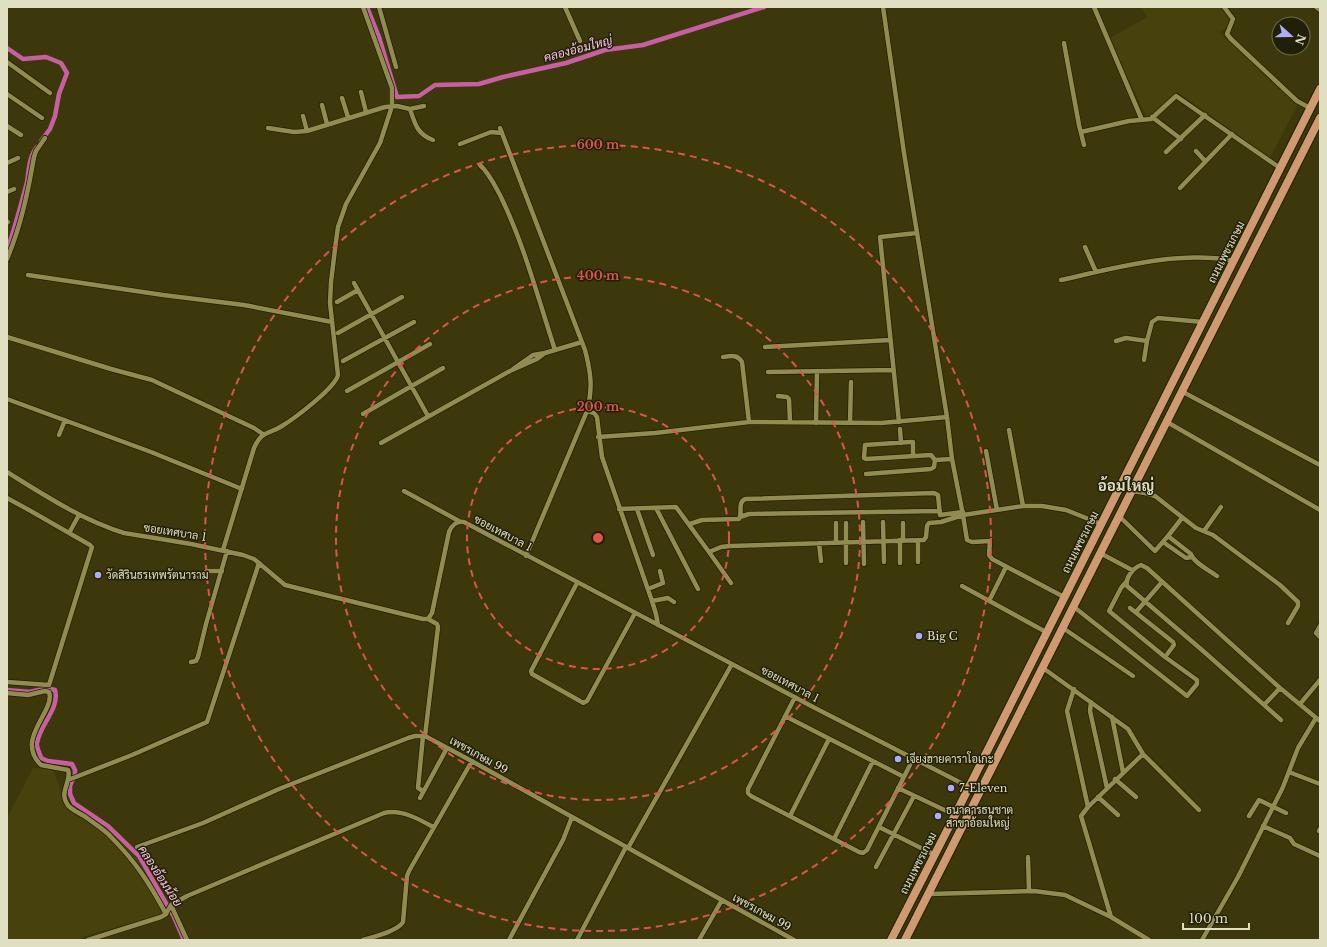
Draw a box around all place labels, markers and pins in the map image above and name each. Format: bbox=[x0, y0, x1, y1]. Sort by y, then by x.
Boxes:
centre of rings bbox=[591, 531, 605, 545]
place label: วัดสิรินธรเทพรัตนาราม bbox=[106, 568, 208, 582]
marker: วัดสิรินธรเทพรัตนาราม bbox=[93, 570, 103, 580]
place label: Big C bbox=[927, 629, 958, 643]
marker: Big C bbox=[914, 631, 924, 641]
place label: เจียงฮายคาราโอเกะ bbox=[906, 751, 994, 766]
marker: เจียงฮายคาราโอเกะ bbox=[893, 754, 903, 764]
place label: 7-Eleven bbox=[959, 781, 1008, 795]
marker: 7-Eleven bbox=[946, 783, 956, 793]
place label: ธนาคารธนชาต สาขาอ้อมใหญ่ bbox=[946, 803, 1013, 830]
marker: ธนาคารธนชาต สาขาอ้อมใหญ่ bbox=[933, 811, 943, 821]

